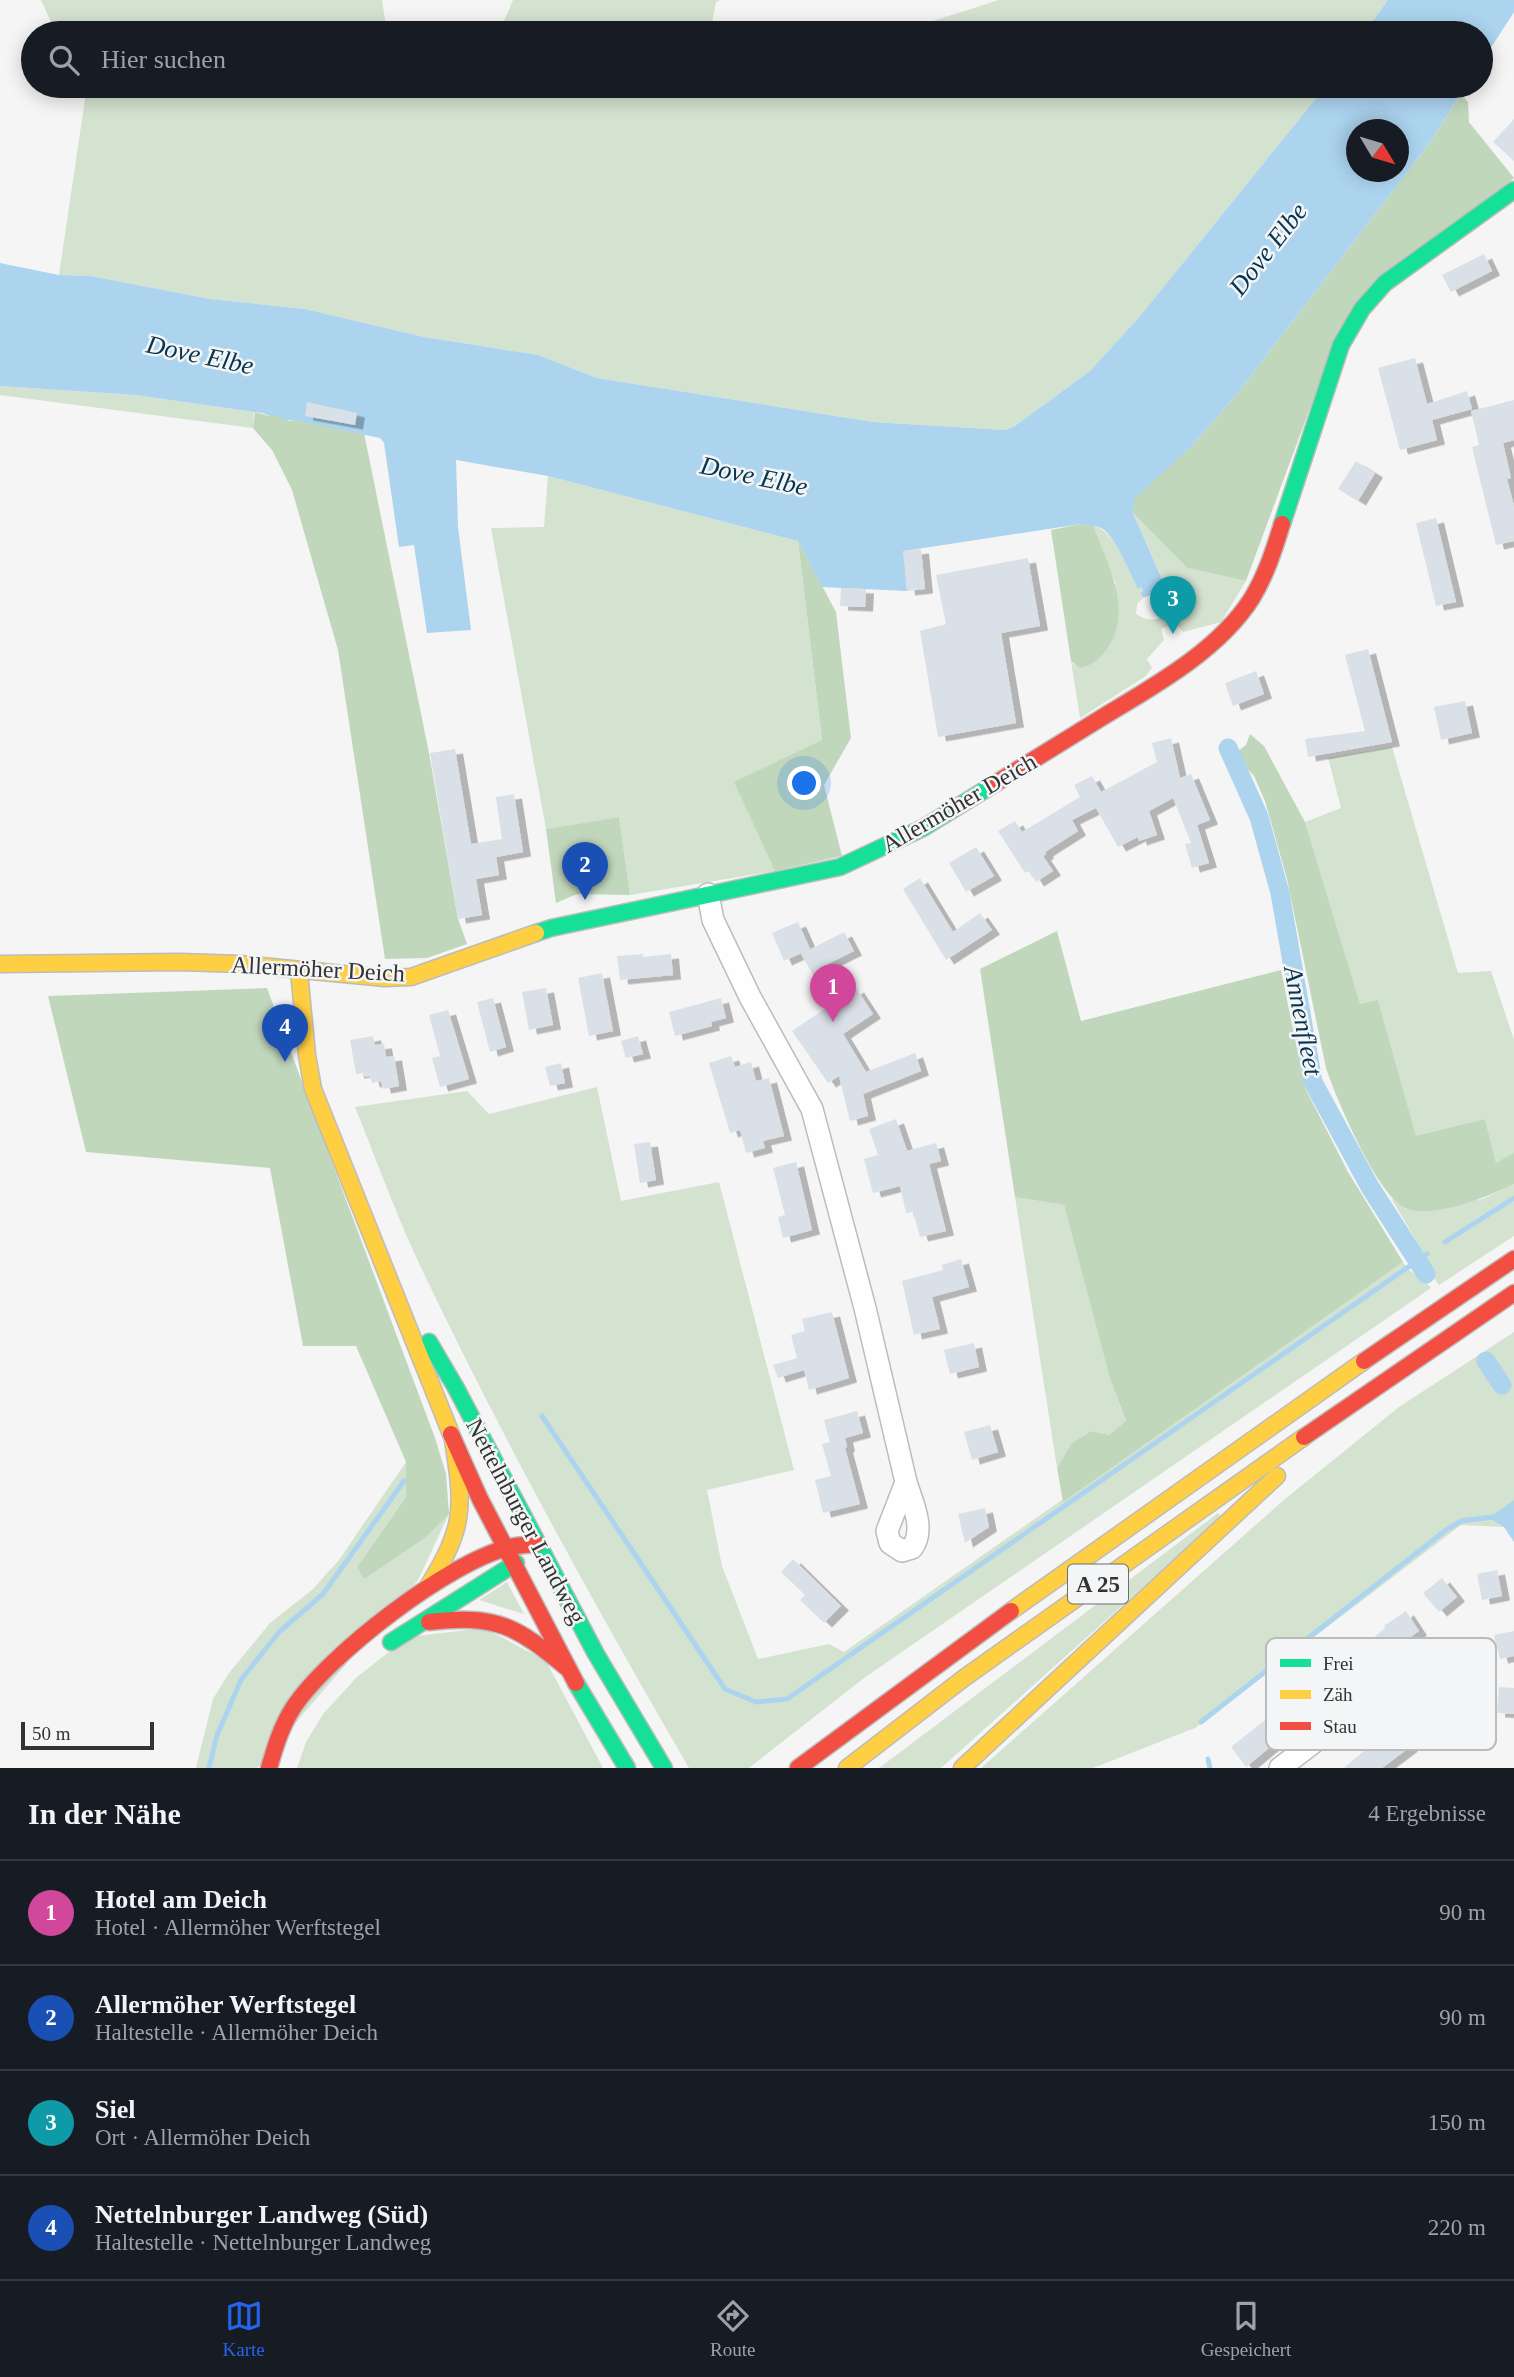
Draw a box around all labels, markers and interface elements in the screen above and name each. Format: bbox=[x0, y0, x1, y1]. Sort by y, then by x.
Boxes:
search box bbox=[21, 21, 1493, 98]
icon: search bbox=[45, 41, 83, 79]
text: Hier suchen bbox=[101, 45, 226, 74]
north arrow bbox=[1346, 119, 1409, 182]
water label: Dove Elbe bbox=[1222, 197, 1313, 302]
water label: Dove Elbe bbox=[143, 329, 256, 381]
water label: Dove Elbe bbox=[697, 450, 810, 502]
pin: 3 bbox=[1150, 576, 1196, 634]
street label: Allermöher Deich bbox=[877, 748, 1041, 858]
your location bbox=[787, 766, 821, 800]
pin: 2 bbox=[562, 842, 608, 900]
street label: Allermöher Deich bbox=[230, 951, 406, 987]
water label: Annenfleet bbox=[1278, 962, 1328, 1079]
pin: 1 bbox=[810, 964, 856, 1022]
pin: 4 bbox=[262, 1004, 308, 1062]
street label: Nettelnburger Landweg bbox=[461, 1414, 591, 1628]
road number: A 25 bbox=[1068, 1564, 1128, 1604]
legend bbox=[1266, 1638, 1496, 1750]
text: Frei bbox=[1323, 1653, 1354, 1674]
text: Zäh bbox=[1323, 1684, 1353, 1705]
text: Stau bbox=[1323, 1716, 1357, 1737]
scale bar bbox=[21, 1719, 154, 1751]
text: 50 m bbox=[32, 1723, 71, 1744]
text: In der Nähe bbox=[28, 1797, 181, 1830]
text: 4 Ergebnisse bbox=[1368, 1801, 1486, 1826]
text: Hotel am Deich bbox=[95, 1885, 267, 1914]
text: 1 bbox=[45, 1900, 57, 1925]
text: 90 m bbox=[1439, 1900, 1486, 1925]
text: Hotel · Allermöher Werftstegel bbox=[95, 1915, 381, 1940]
text: Allermöher Werftstegel bbox=[95, 1990, 356, 2019]
text: 2 bbox=[45, 2005, 57, 2030]
text: 90 m bbox=[1439, 2005, 1486, 2030]
text: Haltestelle · Allermöher Deich bbox=[95, 2020, 378, 2045]
text: Siel bbox=[95, 2095, 135, 2124]
text: 3 bbox=[45, 2110, 57, 2135]
text: 150 m bbox=[1428, 2110, 1486, 2135]
text: Ort · Allermöher Deich bbox=[95, 2125, 310, 2150]
text: Nettelnburger Landweg (Süd) bbox=[95, 2200, 428, 2229]
text: 4 bbox=[45, 2215, 57, 2240]
text: 220 m bbox=[1428, 2215, 1486, 2240]
text: Haltestelle · Nettelnburger Landweg bbox=[95, 2230, 431, 2255]
tab: Karte bbox=[223, 2297, 265, 2361]
tab: Route bbox=[710, 2297, 755, 2361]
tab: Gespeichert bbox=[1201, 2297, 1291, 2361]

